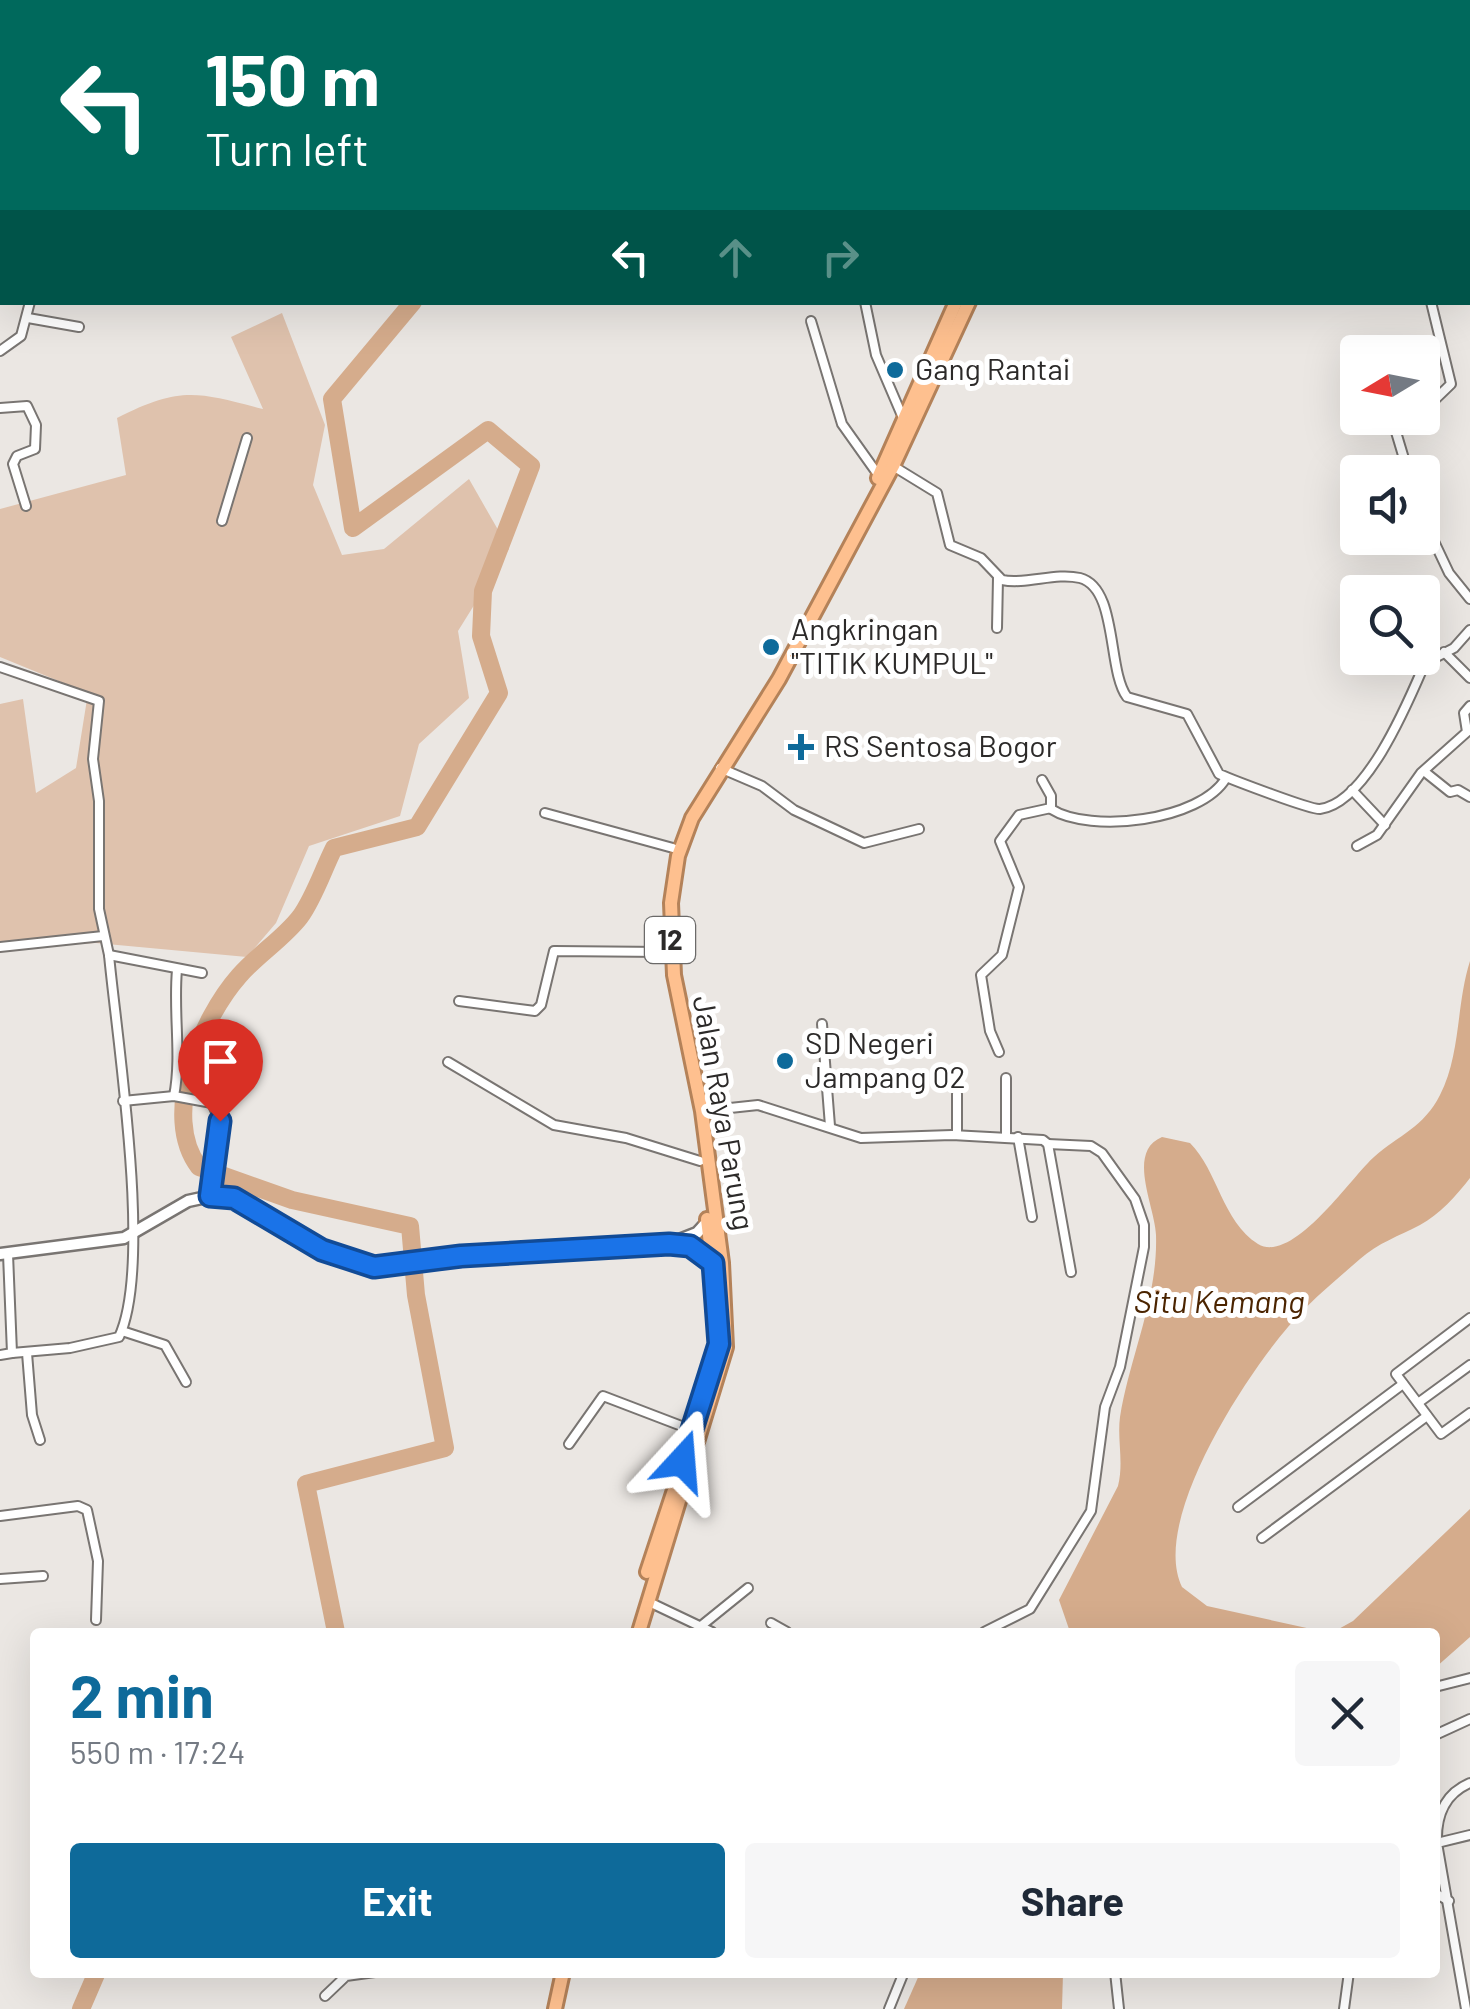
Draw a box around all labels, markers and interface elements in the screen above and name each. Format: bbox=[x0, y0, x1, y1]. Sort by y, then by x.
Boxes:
text: 150 m bbox=[205, 36, 380, 120]
icon: left bbox=[40, 40, 170, 170]
text: Turn left bbox=[205, 121, 369, 175]
icon: left bbox=[603, 230, 658, 285]
icon: ahead bbox=[708, 230, 763, 285]
icon: right bbox=[813, 230, 868, 285]
north arrow bbox=[1340, 335, 1440, 435]
map controls bbox=[1340, 335, 1440, 675]
place label: Gang Rantai bbox=[915, 350, 1071, 386]
marker: Gang Rantai bbox=[884, 359, 906, 381]
button: sound bbox=[1340, 455, 1440, 555]
button: search bbox=[1340, 575, 1440, 675]
place label: Angkringan "TITIK KUMPUL" bbox=[791, 610, 993, 680]
marker: Angkringan "TITIK KUMPUL" bbox=[760, 636, 782, 658]
place label: RS Sentosa Bogor bbox=[824, 727, 1057, 763]
marker: RS Sentosa Bogor bbox=[788, 734, 814, 760]
road number: 12 bbox=[645, 917, 695, 963]
street label: Jalan Raya Parung bbox=[687, 993, 763, 1233]
pin bbox=[178, 1019, 263, 1122]
place label: SD Negeri Jampang 02 bbox=[805, 1024, 966, 1094]
icon: arrive bbox=[193, 1034, 248, 1089]
marker: SD Negeri Jampang 02 bbox=[774, 1050, 796, 1072]
water label: Situ Kemang bbox=[1133, 1281, 1305, 1319]
position arrow bbox=[630, 1409, 734, 1513]
text: 2 min bbox=[70, 1658, 214, 1730]
button: close bbox=[1295, 1661, 1400, 1766]
text: 550 m · 17:24 bbox=[70, 1732, 245, 1770]
button: Exit bbox=[70, 1843, 725, 1958]
button: Share bbox=[745, 1843, 1400, 1958]

